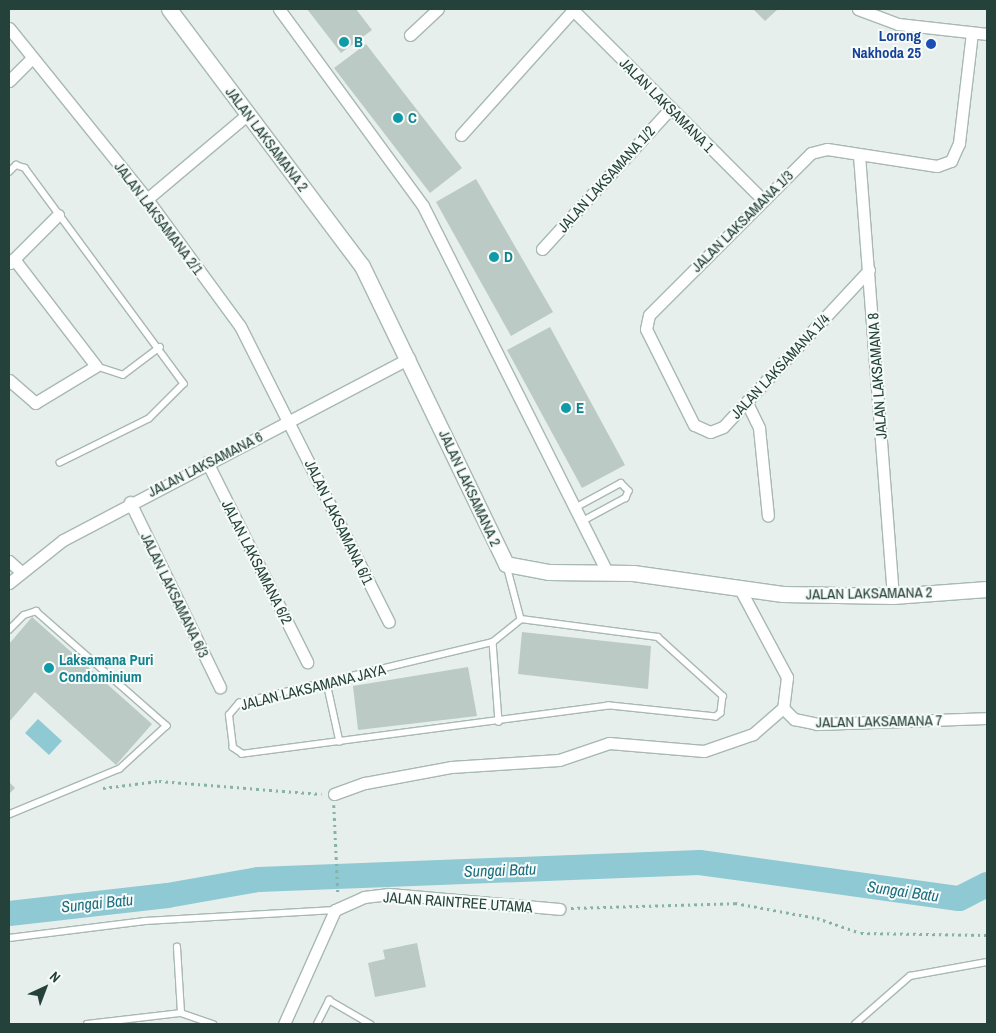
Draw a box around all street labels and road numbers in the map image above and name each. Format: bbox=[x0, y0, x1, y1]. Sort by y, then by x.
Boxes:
street label: JALAN LAKSAMANA 1 bbox=[616, 54, 718, 156]
street label: JALAN LAKSAMANA 2 bbox=[222, 83, 312, 195]
street label: JALAN LAKSAMANA 1/2 bbox=[553, 122, 659, 236]
street label: JALAN LAKSAMANA 2/1 bbox=[110, 158, 208, 278]
street label: JALAN LAKSAMANA 1/3 bbox=[687, 166, 797, 276]
street label: JALAN LAKSAMANA 1/4 bbox=[727, 310, 833, 422]
street label: JALAN LAKSAMANA 8 bbox=[864, 312, 890, 440]
street label: JALAN LAKSAMANA 6 bbox=[144, 427, 266, 501]
street label: JALAN LAKSAMANA 2 bbox=[435, 427, 505, 549]
street label: JALAN LAKSAMANA 6/1 bbox=[301, 456, 377, 588]
street label: JALAN LAKSAMANA 6/2 bbox=[218, 497, 296, 627]
street label: JALAN LAKSAMANA 6/3 bbox=[137, 529, 213, 661]
street label: JALAN LAKSAMANA 2 bbox=[805, 583, 933, 603]
street label: JALAN LAKSAMANA JAYA bbox=[238, 660, 388, 714]
street label: JALAN LAKSAMANA 7 bbox=[815, 711, 943, 731]
street label: JALAN RAINTREE UTAMA bbox=[383, 888, 533, 916]

